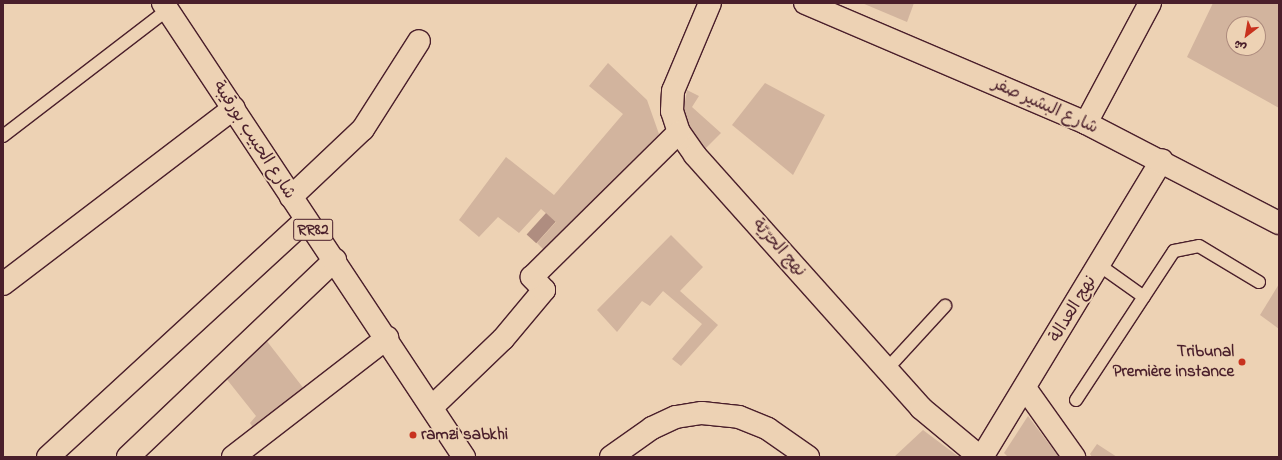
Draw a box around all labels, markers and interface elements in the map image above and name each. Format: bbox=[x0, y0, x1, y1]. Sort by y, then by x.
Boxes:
north arrow bbox=[1226, 16, 1266, 56]
text: ش bbox=[1231, 35, 1250, 55]
street label: شارع البشير صفر bbox=[989, 74, 1101, 138]
street label: شارع الحبيب بورقيبة bbox=[208, 77, 300, 203]
street label: نهج الحرّيّة bbox=[748, 215, 810, 281]
road number: RR82 bbox=[293, 216, 333, 244]
street label: نهج العدالة bbox=[1045, 272, 1101, 346]
place label: Tribunal Première instance bbox=[1113, 342, 1234, 382]
marker: Tribunal Première instance bbox=[1237, 357, 1247, 367]
place label: ramzi sabkhi bbox=[421, 425, 508, 445]
marker: ramzi sabkhi bbox=[408, 430, 418, 440]

